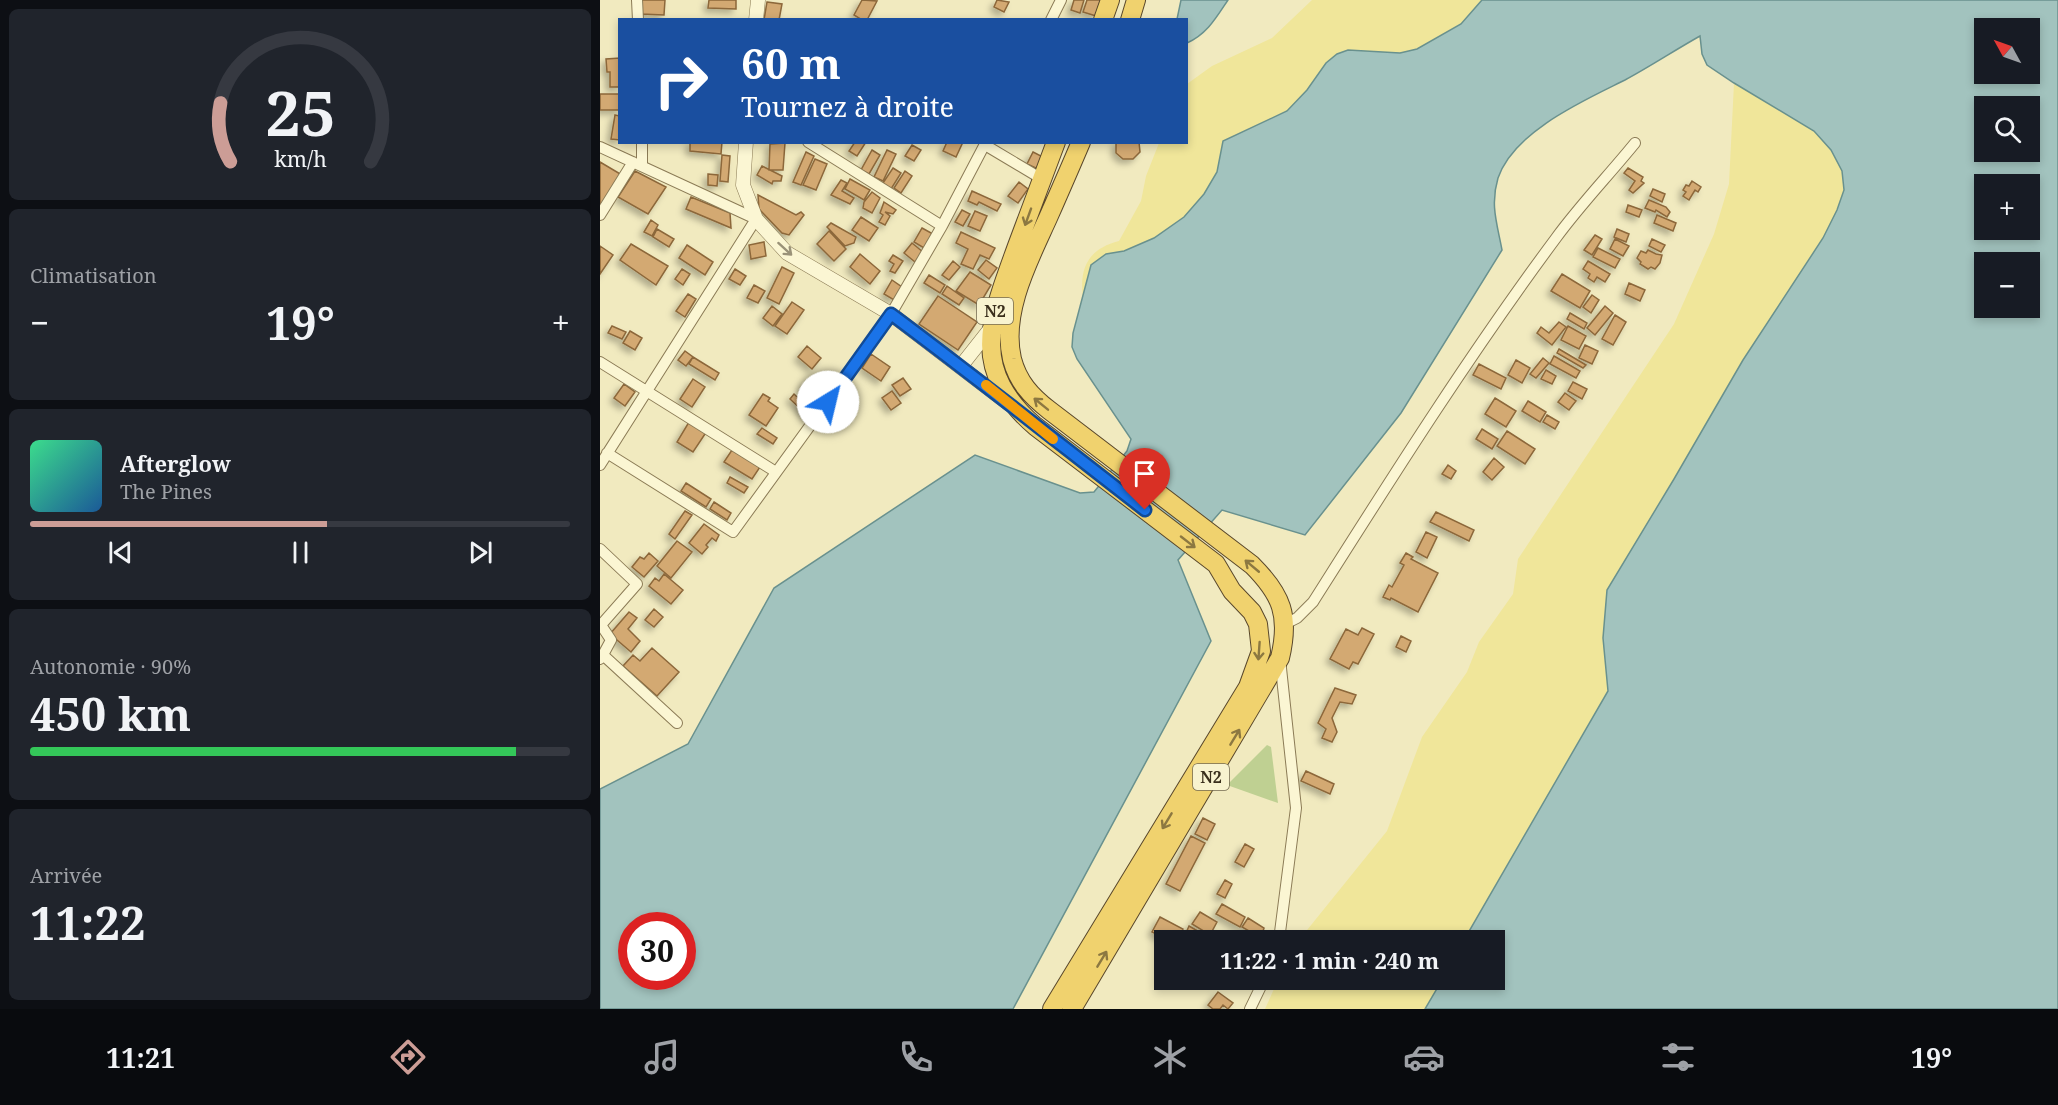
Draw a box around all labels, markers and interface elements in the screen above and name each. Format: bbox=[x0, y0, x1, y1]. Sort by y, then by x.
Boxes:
north arrow bbox=[1974, 18, 2040, 84]
map controls bbox=[1974, 18, 2040, 318]
text: 60 m bbox=[741, 34, 841, 91]
icon: right bbox=[642, 42, 720, 120]
text: 25 bbox=[265, 69, 335, 154]
text: Tournez à droite bbox=[741, 88, 954, 125]
button: search bbox=[1974, 96, 2040, 162]
text: km/h bbox=[274, 144, 327, 173]
button: + bbox=[1974, 174, 2040, 240]
one-way arrow bbox=[1022, 207, 1033, 226]
one-way arrow bbox=[778, 242, 793, 256]
button: − bbox=[1974, 252, 2040, 318]
text: Climatisation bbox=[30, 262, 157, 289]
text: 19° bbox=[266, 292, 335, 353]
road number: N2 bbox=[977, 298, 1013, 324]
text: − bbox=[30, 300, 49, 345]
text: + bbox=[552, 300, 570, 345]
position arrow bbox=[796, 370, 860, 434]
one-way arrow bbox=[1034, 397, 1049, 411]
text: Afterglow bbox=[120, 448, 231, 478]
pin bbox=[1119, 448, 1170, 510]
icon: arrive bbox=[1128, 457, 1161, 490]
text: The Pines bbox=[120, 478, 212, 505]
icon: previous bbox=[104, 536, 137, 569]
icon: pause bbox=[284, 536, 317, 569]
icon: next bbox=[464, 536, 497, 569]
one-way arrow bbox=[1179, 536, 1195, 549]
one-way arrow bbox=[1245, 559, 1260, 573]
one-way arrow bbox=[1253, 640, 1264, 660]
text: Autonomie · 90% bbox=[30, 653, 191, 680]
text: 450 km bbox=[30, 683, 191, 744]
one-way arrow bbox=[1229, 729, 1241, 746]
road number: N2 bbox=[1193, 764, 1229, 790]
one-way arrow bbox=[1160, 812, 1172, 829]
text: Arrivée bbox=[30, 862, 102, 889]
text: 11:22 bbox=[30, 892, 145, 953]
speed limit sign: 30 bbox=[618, 912, 696, 990]
text: 11:22 · 1 min · 240 m bbox=[1220, 945, 1439, 975]
one-way arrow bbox=[1096, 951, 1108, 968]
icon: directions bbox=[387, 1036, 429, 1078]
icon: music bbox=[641, 1036, 683, 1078]
icon: phone bbox=[895, 1036, 937, 1078]
icon: climate bbox=[1149, 1036, 1191, 1078]
icon: car bbox=[1403, 1036, 1445, 1078]
icon: filters bbox=[1657, 1036, 1699, 1078]
text: 11:21 bbox=[106, 1039, 175, 1076]
text: 19° bbox=[1911, 1039, 1952, 1076]

